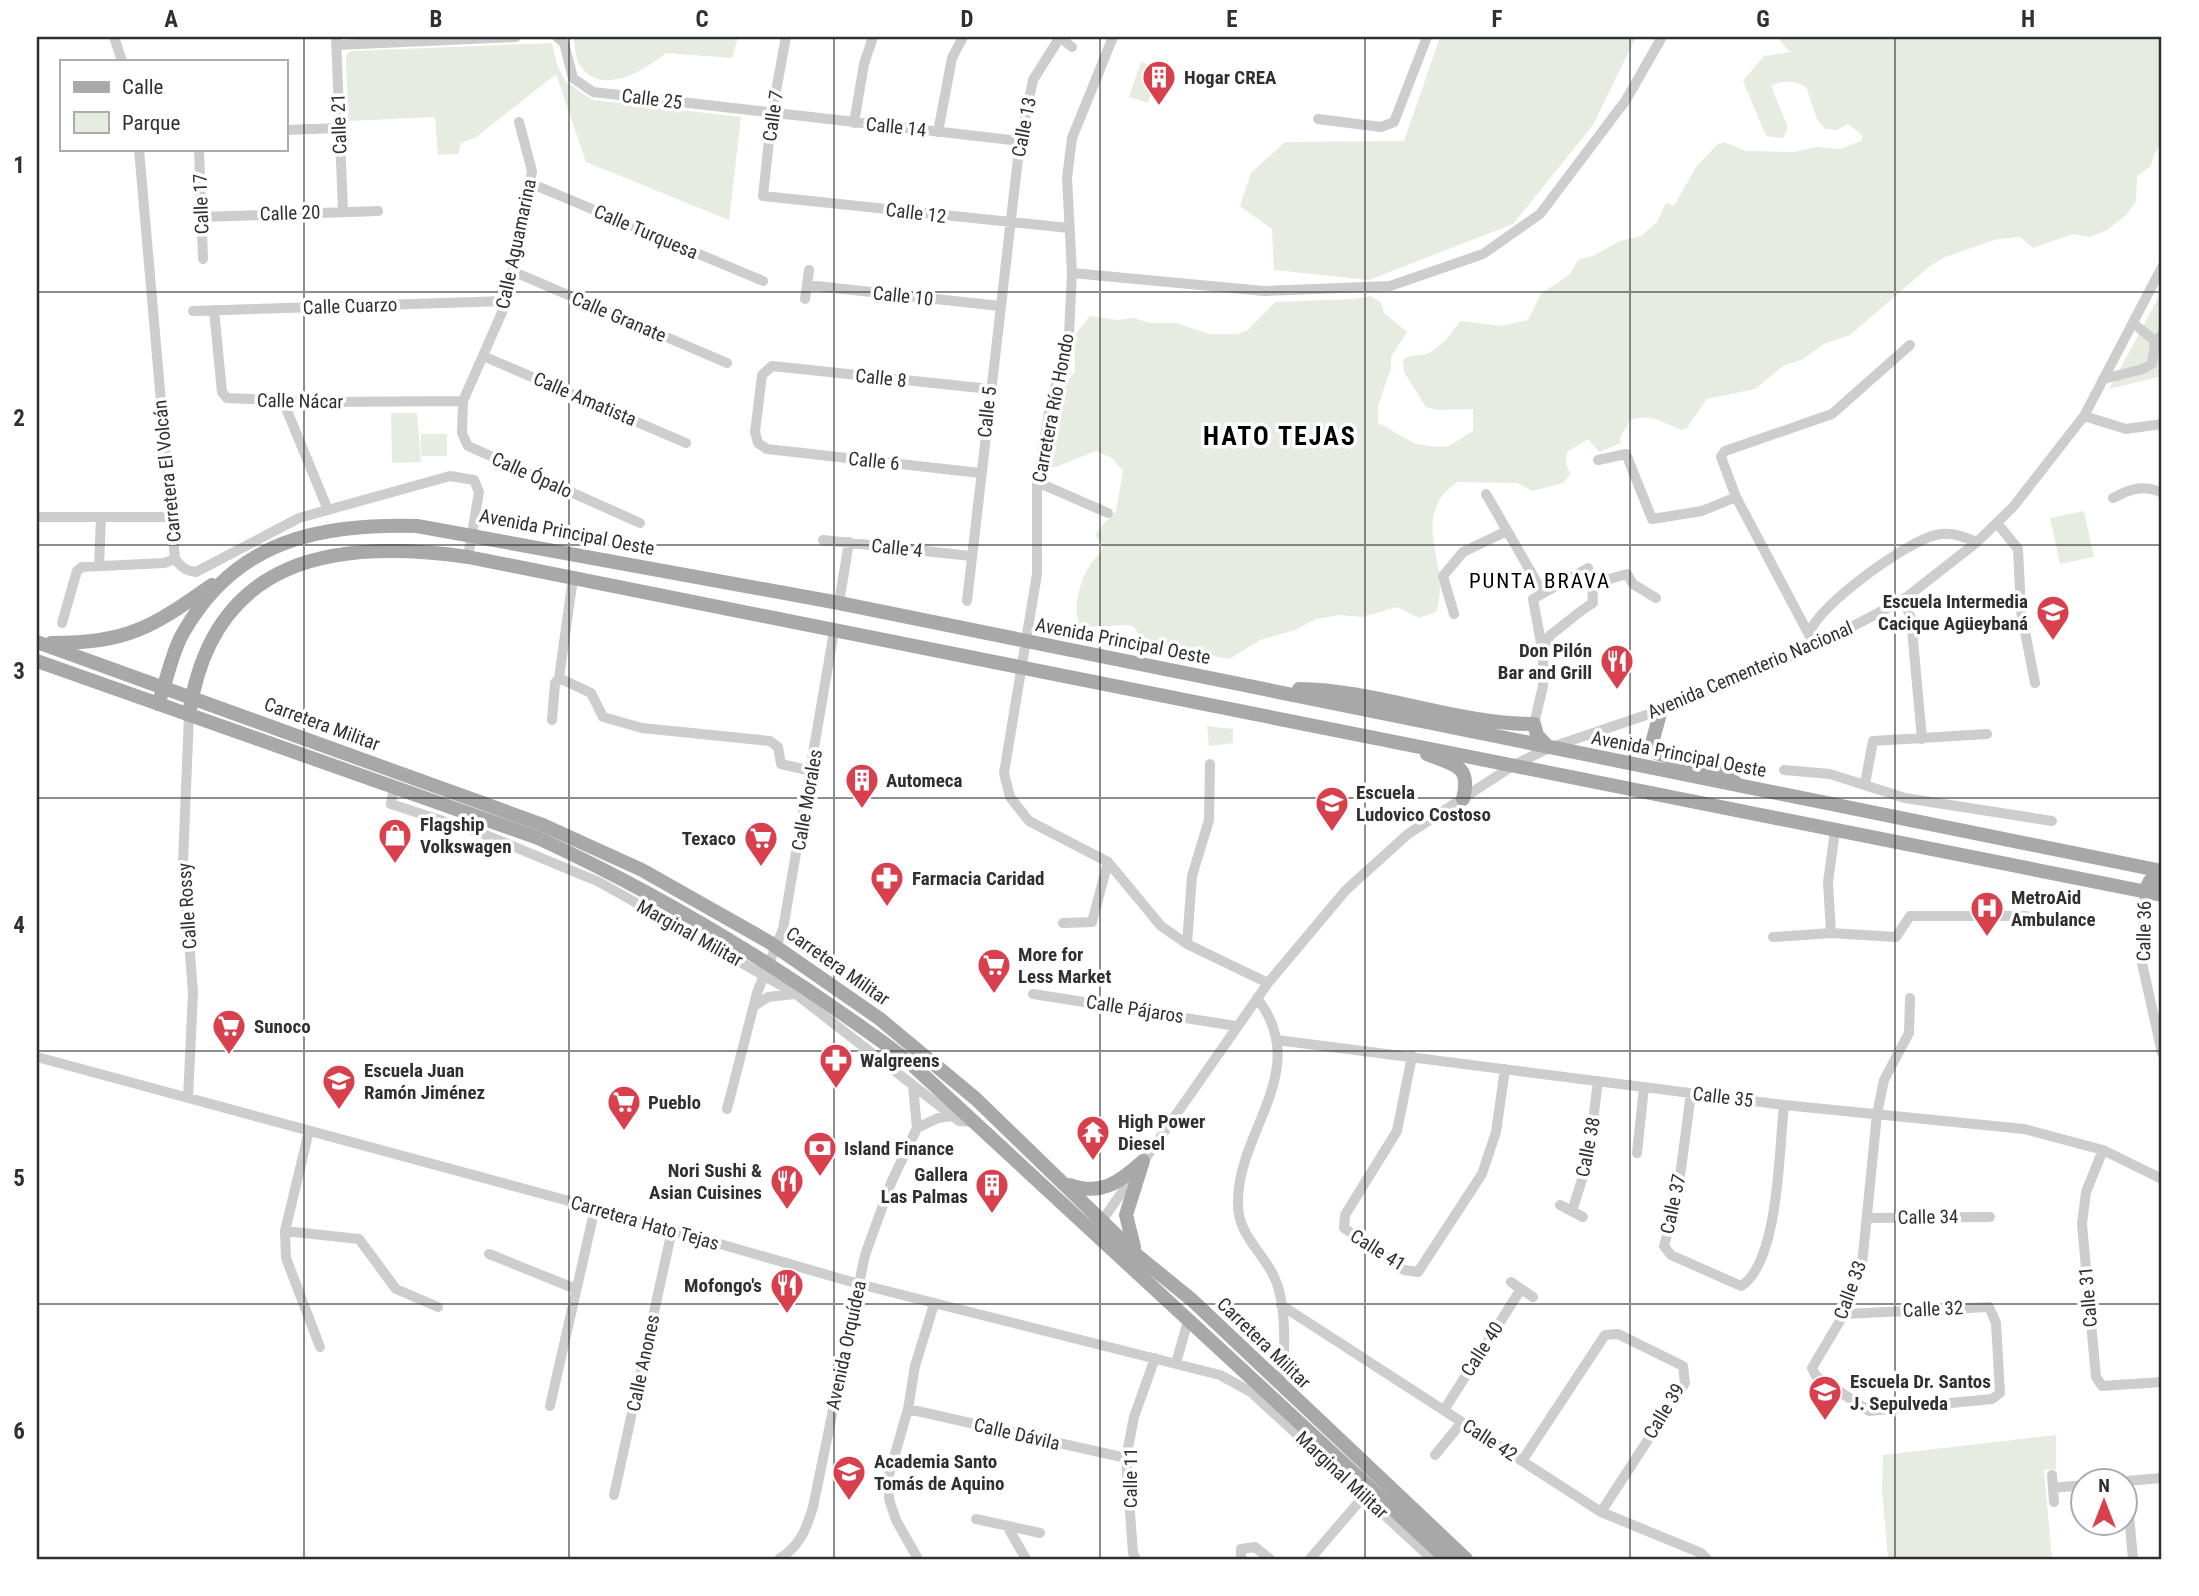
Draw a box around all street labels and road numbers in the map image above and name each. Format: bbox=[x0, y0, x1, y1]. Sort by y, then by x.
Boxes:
street label: Calle 25 bbox=[621, 84, 683, 114]
street label: Calle 7 bbox=[758, 89, 788, 143]
street label: Calle 21 bbox=[326, 93, 352, 155]
street label: Calle 13 bbox=[1007, 95, 1041, 159]
street label: Calle 14 bbox=[865, 112, 927, 142]
street label: Calle 17 bbox=[188, 173, 214, 235]
street label: Calle Aguamarina bbox=[491, 177, 541, 311]
street label: Calle 12 bbox=[885, 198, 947, 228]
street label: Calle 20 bbox=[259, 200, 321, 226]
street label: Calle Turquesa bbox=[591, 200, 701, 264]
street label: Calle 10 bbox=[872, 281, 934, 311]
street label: Calle Granate bbox=[568, 287, 670, 347]
street label: Calle Cuarzo bbox=[302, 293, 398, 319]
street label: Carretera Río Hondo bbox=[1027, 331, 1079, 485]
street label: Calle 8 bbox=[854, 364, 908, 392]
street label: Calle Amatista bbox=[530, 367, 640, 431]
street label: Calle 5 bbox=[973, 385, 1001, 439]
street label: Calle Nácar bbox=[257, 389, 344, 413]
street label: Carretera El Volcán bbox=[148, 399, 186, 543]
street label: Calle Ópalo bbox=[488, 447, 576, 503]
street label: Calle 6 bbox=[847, 447, 901, 475]
street label: Avenida Principal Oeste bbox=[478, 504, 656, 560]
street label: Calle 4 bbox=[870, 534, 924, 562]
street label: Avenida Principal Oeste bbox=[1034, 613, 1212, 669]
street label: Avenida Cementerio Nacional bbox=[1644, 616, 1856, 724]
street label: Carretera Militar bbox=[261, 692, 383, 756]
street label: Avenida Principal Oeste bbox=[1590, 726, 1768, 782]
street label: Calle Morales bbox=[787, 748, 827, 852]
street label: Calle Rossy bbox=[172, 862, 201, 950]
street label: Marginal Militar bbox=[633, 894, 747, 972]
street label: Calle 36 bbox=[2132, 900, 2156, 962]
street label: Carretera Militar bbox=[782, 922, 895, 1010]
street label: Calle Pájaros bbox=[1085, 990, 1185, 1028]
street label: Calle 35 bbox=[1692, 1082, 1754, 1112]
street label: Calle 38 bbox=[1571, 1115, 1605, 1179]
street label: Calle 37 bbox=[1655, 1172, 1691, 1236]
street label: Carretera Hato Tejas bbox=[568, 1191, 722, 1255]
street label: Calle 34 bbox=[1897, 1205, 1959, 1229]
street label: Calle 41 bbox=[1346, 1224, 1410, 1276]
street label: Calle 33 bbox=[1829, 1258, 1871, 1322]
street label: Calle 31 bbox=[2074, 1266, 2102, 1328]
street label: Avenida Orquídea bbox=[821, 1278, 871, 1412]
street label: Carretera Militar bbox=[1212, 1293, 1316, 1394]
street label: Calle 32 bbox=[1902, 1296, 1964, 1322]
street label: Calle Anones bbox=[622, 1313, 664, 1413]
street label: Calle 40 bbox=[1456, 1317, 1508, 1381]
street label: Calle 39 bbox=[1639, 1379, 1689, 1443]
street label: Calle Dávila bbox=[972, 1413, 1062, 1455]
street label: Calle 42 bbox=[1458, 1414, 1522, 1466]
street label: Marginal Militar bbox=[1291, 1426, 1393, 1524]
street label: Calle 11 bbox=[1119, 1448, 1142, 1508]

